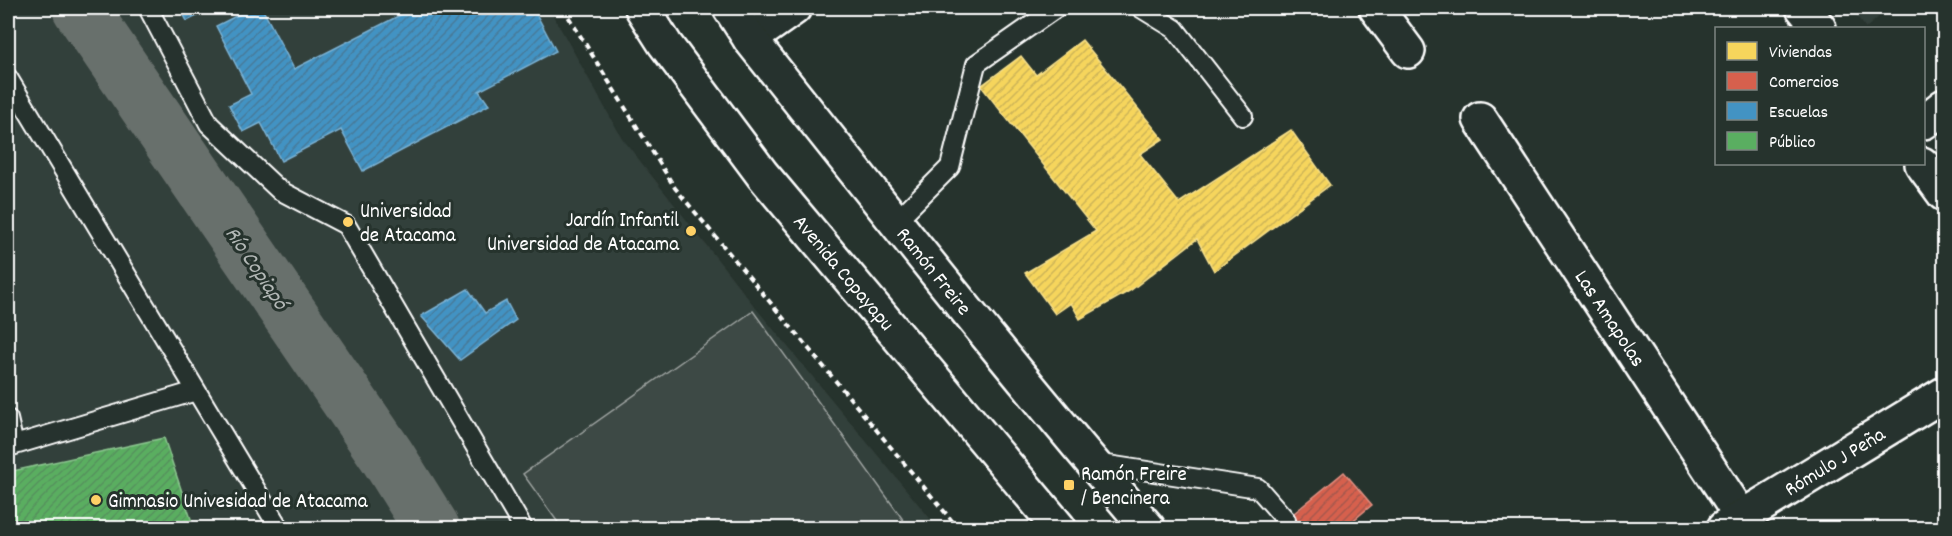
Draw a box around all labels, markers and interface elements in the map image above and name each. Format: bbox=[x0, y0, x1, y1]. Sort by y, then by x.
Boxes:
legend bbox=[1715, 27, 1925, 165]
text: Viviendas bbox=[1769, 41, 1832, 66]
text: Comercios bbox=[1769, 71, 1839, 96]
text: Escuelas bbox=[1769, 101, 1828, 126]
text: Público bbox=[1769, 131, 1816, 156]
place label: Universidad de Atacama bbox=[360, 198, 457, 252]
place label: Jardín Infantil Universidad de Atacama bbox=[487, 207, 680, 261]
street label: Avenida Copayapu bbox=[784, 209, 900, 339]
marker: Universidad de Atacama bbox=[341, 215, 355, 229]
water label: Río Copiapó bbox=[216, 221, 296, 319]
street label: Ramón Freire bbox=[887, 222, 977, 323]
marker: Jardín Infantil Universidad de Atacama bbox=[684, 224, 698, 238]
street label: Las Amapolas bbox=[1565, 265, 1651, 374]
street label: Rómulo J Peña bbox=[1780, 421, 1893, 506]
place label: Ramón Freire / Bencinera bbox=[1081, 461, 1187, 515]
marker: Ramón Freire / Bencinera bbox=[1062, 478, 1076, 492]
place label: Gimnasio Univesidad de Atacama bbox=[108, 488, 369, 518]
marker: Gimnasio Univesidad de Atacama bbox=[89, 493, 103, 507]

